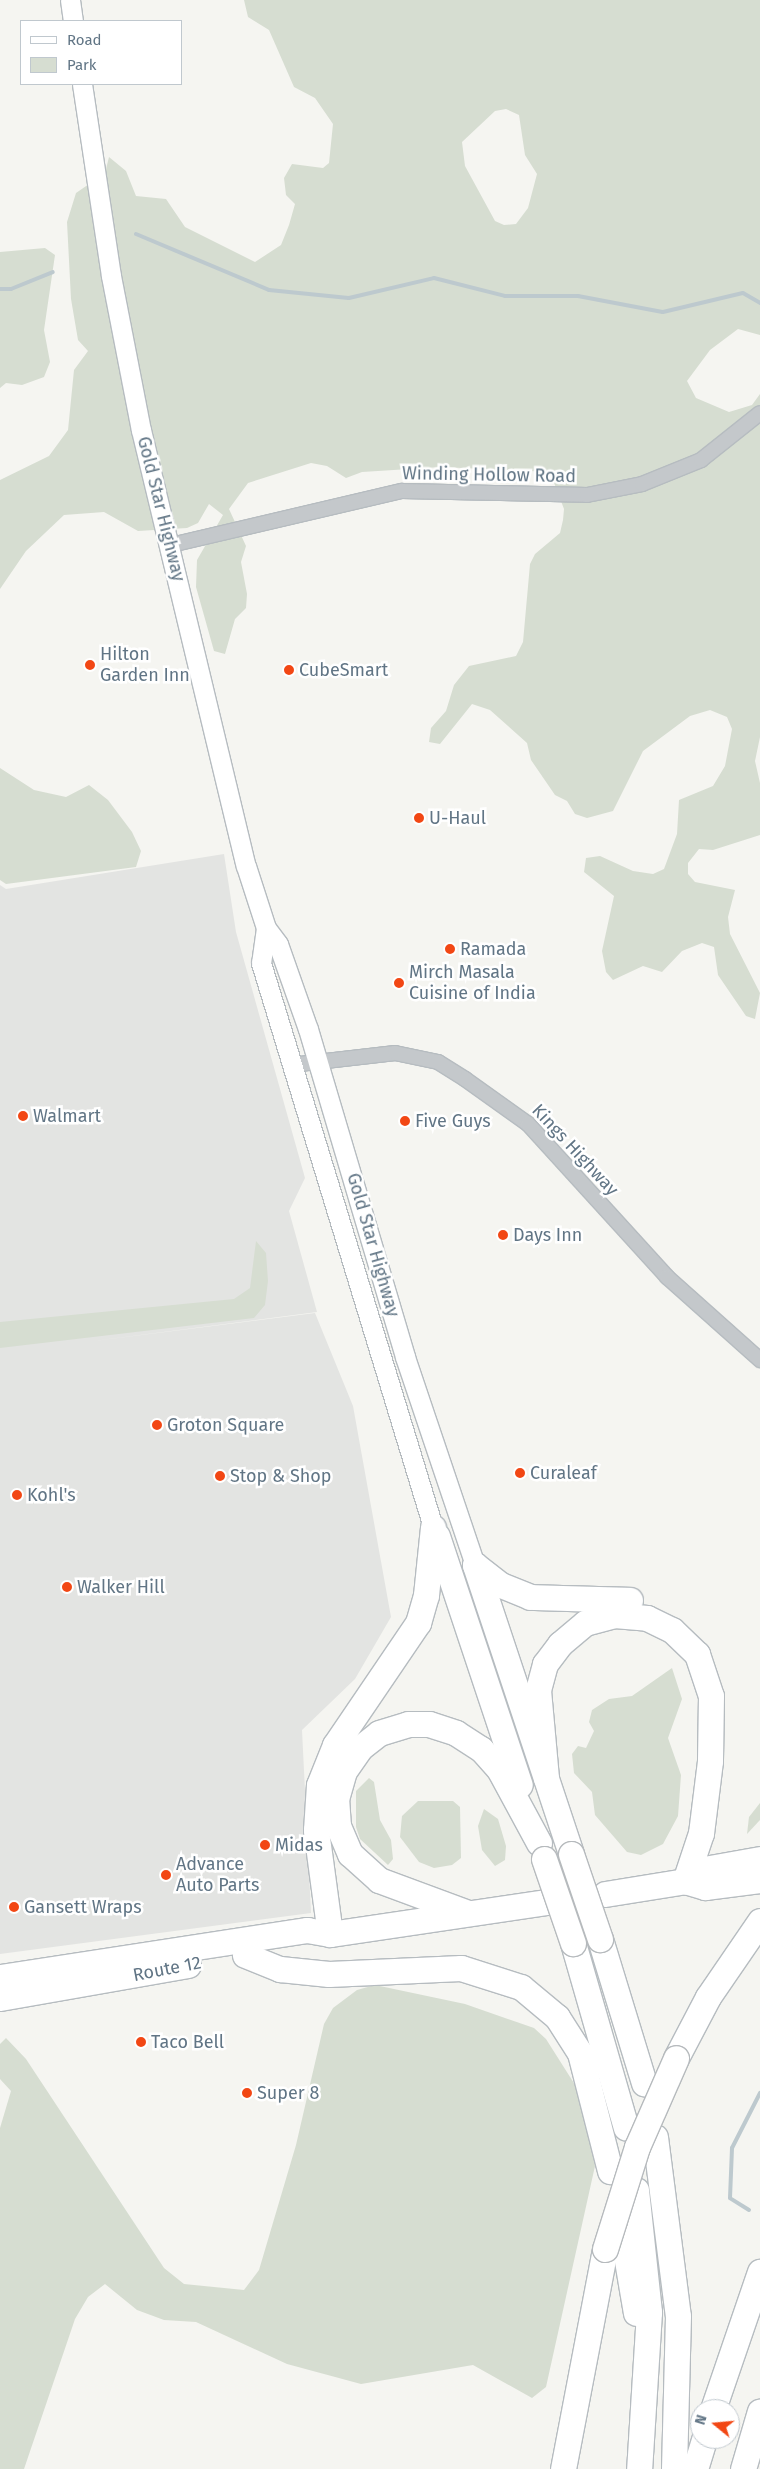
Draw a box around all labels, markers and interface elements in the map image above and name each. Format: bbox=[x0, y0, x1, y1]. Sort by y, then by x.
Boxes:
legend bbox=[20, 20, 182, 85]
text: Road bbox=[67, 31, 102, 49]
text: Park bbox=[67, 56, 97, 74]
street label: Gold Star Highway bbox=[133, 434, 189, 584]
street label: Winding Hollow Road bbox=[402, 463, 576, 487]
place label: Hilton Garden Inn bbox=[100, 644, 190, 686]
marker: Hilton Garden Inn bbox=[84, 659, 96, 671]
place label: CubeSmart bbox=[299, 659, 388, 681]
marker: CubeSmart bbox=[283, 664, 295, 676]
place label: U-Haul bbox=[429, 807, 486, 829]
marker: U-Haul bbox=[413, 812, 425, 824]
place label: Ramada bbox=[460, 938, 526, 960]
marker: Ramada bbox=[444, 943, 456, 955]
place label: Mirch Masala Cuisine of India bbox=[409, 962, 536, 1004]
marker: Mirch Masala Cuisine of India bbox=[393, 977, 405, 989]
street label: Kings Highway bbox=[527, 1100, 623, 1200]
place label: Walmart bbox=[33, 1105, 101, 1127]
marker: Walmart bbox=[17, 1110, 29, 1122]
place label: Five Guys bbox=[415, 1110, 491, 1132]
marker: Five Guys bbox=[399, 1115, 411, 1127]
street label: Gold Star Highway bbox=[342, 1171, 404, 1319]
place label: Days Inn bbox=[513, 1224, 582, 1246]
marker: Days Inn bbox=[497, 1229, 509, 1241]
place label: Groton Square bbox=[167, 1414, 284, 1436]
marker: Groton Square bbox=[151, 1419, 163, 1431]
place label: Curaleaf bbox=[530, 1462, 597, 1484]
place label: Stop & Shop bbox=[230, 1465, 331, 1487]
marker: Curaleaf bbox=[514, 1467, 526, 1479]
marker: Stop & Shop bbox=[214, 1470, 226, 1482]
place label: Kohl's bbox=[27, 1484, 76, 1506]
marker: Kohl's bbox=[11, 1489, 23, 1501]
place label: Walker Hill bbox=[77, 1576, 165, 1598]
marker: Walker Hill bbox=[61, 1581, 73, 1593]
place label: Midas bbox=[275, 1834, 323, 1856]
marker: Midas bbox=[259, 1839, 271, 1851]
place label: Advance Auto Parts bbox=[176, 1854, 259, 1896]
marker: Advance Auto Parts bbox=[160, 1869, 172, 1881]
place label: Gansett Wraps bbox=[24, 1896, 142, 1918]
marker: Gansett Wraps bbox=[8, 1901, 20, 1913]
street label: Route 12 bbox=[131, 1952, 203, 1986]
place label: Taco Bell bbox=[151, 2031, 224, 2053]
marker: Taco Bell bbox=[135, 2036, 147, 2048]
place label: Super 8 bbox=[257, 2082, 319, 2104]
marker: Super 8 bbox=[241, 2087, 253, 2099]
north arrow bbox=[690, 2399, 740, 2449]
text: N bbox=[692, 2413, 711, 2427]

